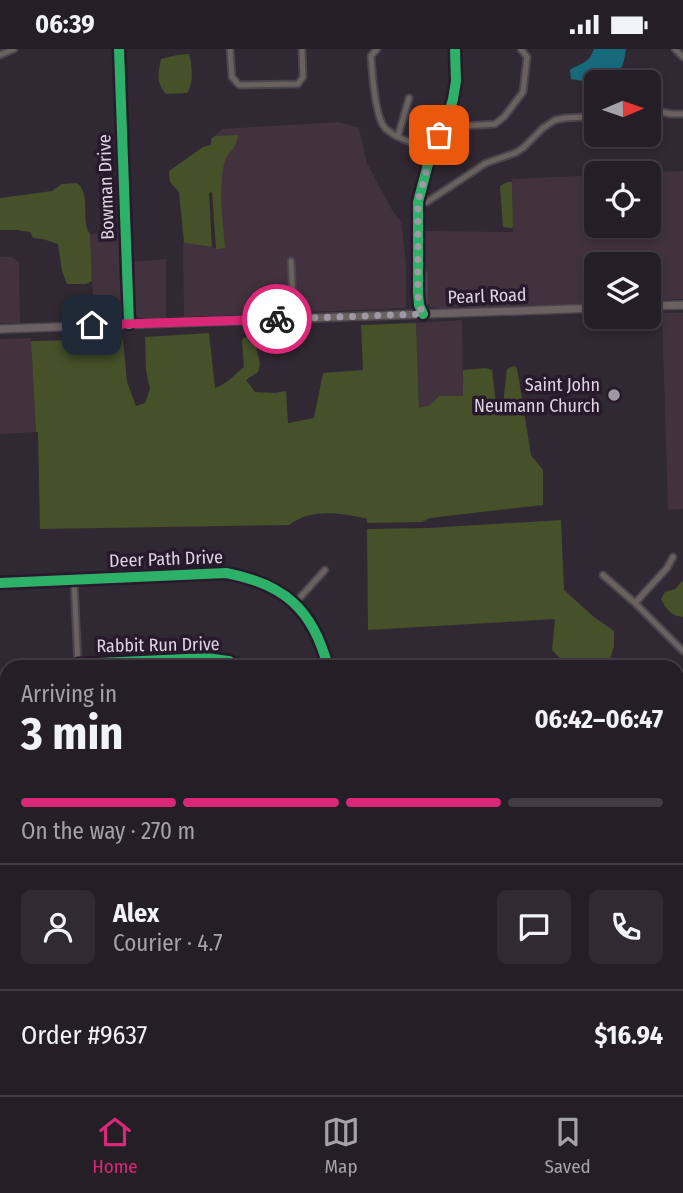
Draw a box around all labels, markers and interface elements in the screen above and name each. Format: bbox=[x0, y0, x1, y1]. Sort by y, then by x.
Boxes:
text: 06:39 bbox=[35, 9, 95, 40]
north arrow bbox=[584, 70, 662, 147]
map controls bbox=[584, 70, 661, 329]
pin bbox=[409, 105, 469, 165]
icon: bag bbox=[420, 116, 458, 154]
street label: Bowman Drive bbox=[93, 134, 119, 240]
button: locate bbox=[584, 161, 661, 238]
button: layers bbox=[584, 252, 661, 329]
courier bbox=[242, 284, 312, 354]
street label: Pearl Road bbox=[447, 284, 527, 308]
pin bbox=[62, 295, 122, 355]
icon: bike bbox=[258, 300, 296, 338]
icon: home bbox=[73, 306, 111, 344]
place label: Saint John Neumann Church bbox=[474, 374, 600, 417]
marker: Saint John Neumann Church bbox=[606, 387, 622, 403]
street label: Deer Path Drive bbox=[109, 546, 223, 572]
street label: Rabbit Run Drive bbox=[96, 633, 220, 657]
text: Arriving in bbox=[21, 680, 117, 708]
text: 06:42–06:47 bbox=[534, 704, 663, 735]
text: 3 min bbox=[21, 706, 123, 761]
text: On the way · 270 m bbox=[21, 817, 195, 845]
button: person bbox=[21, 890, 95, 964]
button: chat bbox=[497, 890, 571, 964]
button: phone bbox=[589, 890, 663, 964]
text: Alex bbox=[113, 898, 159, 929]
text: Courier · 4.7 bbox=[113, 929, 223, 957]
text: Order #9637 bbox=[21, 1020, 147, 1051]
text: $16.94 bbox=[594, 1020, 663, 1051]
tab: Home bbox=[92, 1113, 138, 1178]
tab: Map bbox=[322, 1113, 360, 1178]
tab: Saved bbox=[544, 1113, 591, 1178]

